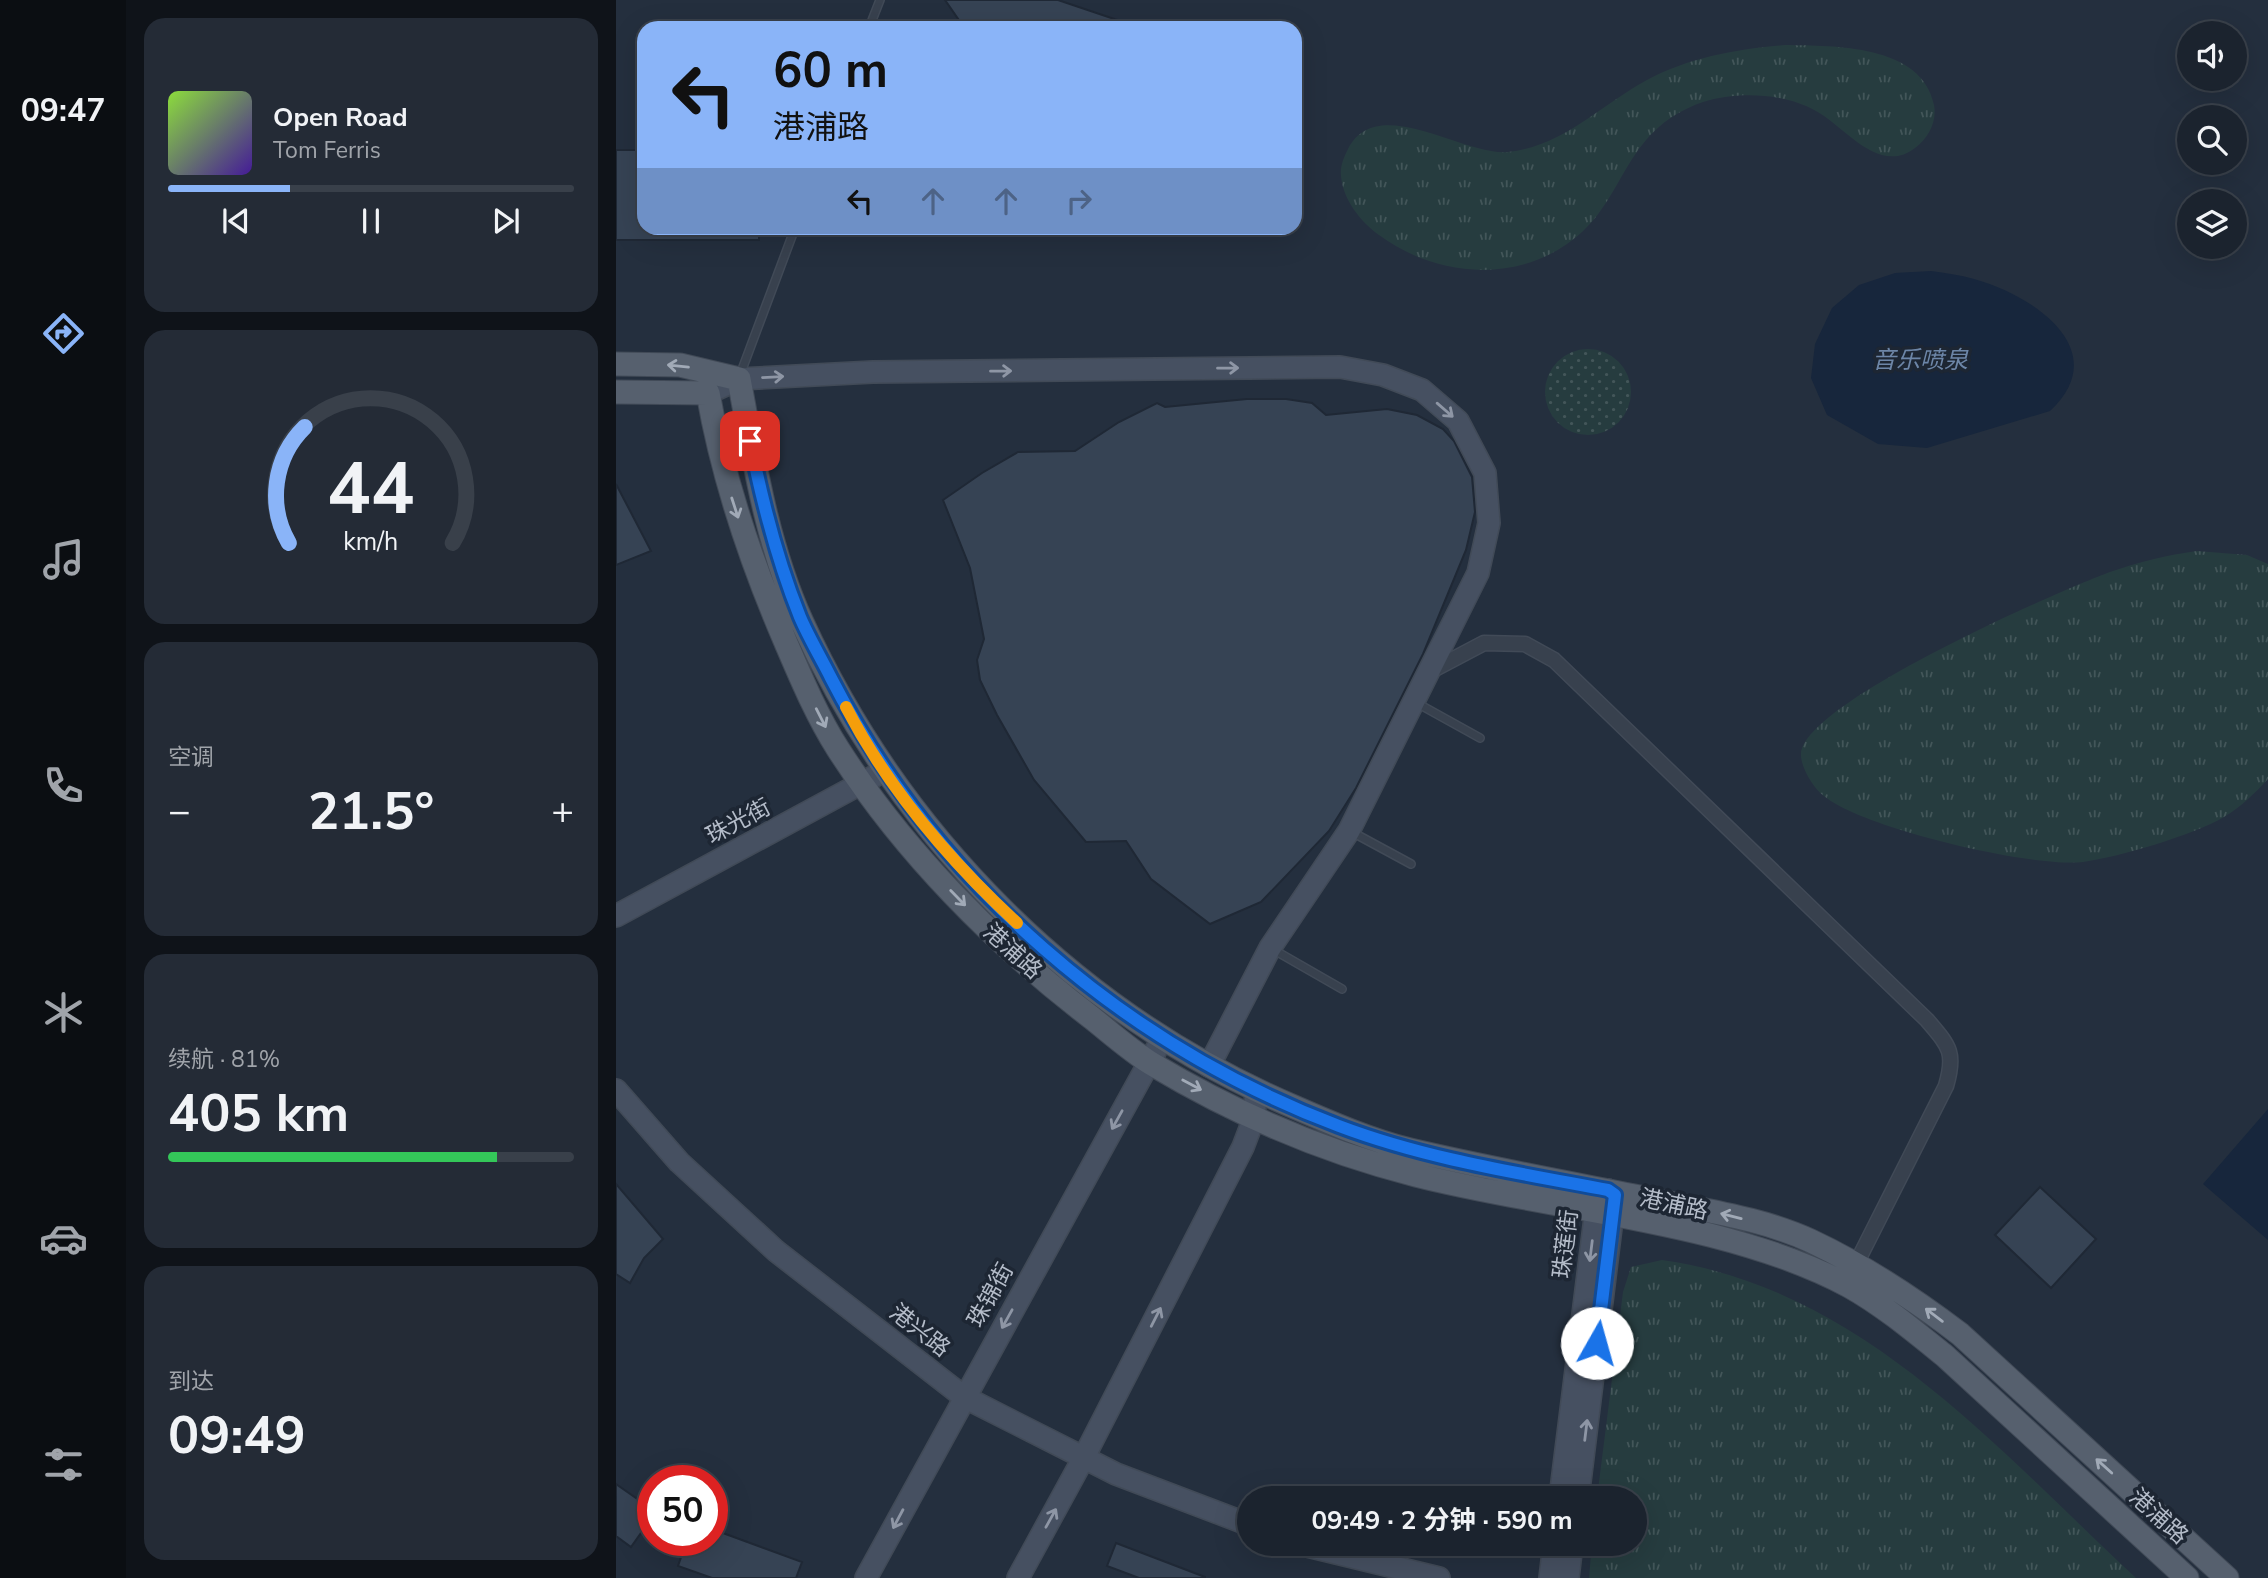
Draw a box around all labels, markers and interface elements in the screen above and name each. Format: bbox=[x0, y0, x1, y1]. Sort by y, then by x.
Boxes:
map controls bbox=[2177, 21, 2247, 259]
button: sound bbox=[2177, 21, 2247, 91]
text: 60 m bbox=[773, 37, 888, 104]
icon: left bbox=[658, 49, 749, 140]
text: 09:47 bbox=[21, 89, 105, 132]
text: Open Road bbox=[273, 100, 408, 135]
button: search bbox=[2177, 105, 2247, 175]
text: 港浦路 bbox=[773, 106, 869, 149]
text: Tom Ferris bbox=[273, 135, 381, 166]
icon: left bbox=[841, 182, 879, 220]
icon: ahead bbox=[914, 182, 952, 220]
icon: ahead bbox=[987, 182, 1025, 220]
icon: right bbox=[1060, 182, 1098, 220]
button: layers bbox=[2177, 189, 2247, 259]
icon: previous bbox=[217, 202, 255, 240]
icon: pause bbox=[352, 202, 390, 240]
icon: next bbox=[487, 202, 525, 240]
icon: directions bbox=[39, 309, 88, 358]
water label: 音乐喷泉 bbox=[1872, 344, 1969, 376]
one-way arrow bbox=[667, 359, 690, 372]
one-way arrow bbox=[1216, 362, 1239, 375]
one-way arrow bbox=[989, 364, 1012, 377]
one-way arrow bbox=[761, 370, 784, 383]
one-way arrow bbox=[1435, 402, 1453, 418]
pin bbox=[720, 411, 780, 471]
icon: arrive bbox=[731, 422, 769, 460]
text: 44 bbox=[327, 439, 415, 539]
one-way arrow bbox=[730, 496, 742, 518]
text: km/h bbox=[343, 525, 399, 559]
icon: music bbox=[39, 535, 88, 584]
one-way arrow bbox=[815, 707, 829, 727]
text: 空调 bbox=[168, 742, 214, 773]
icon: phone bbox=[39, 761, 88, 810]
text: 21.5° bbox=[308, 776, 434, 847]
text: − bbox=[168, 786, 191, 837]
text: + bbox=[551, 786, 574, 837]
street label: 珠光街 bbox=[700, 792, 776, 851]
one-way arrow bbox=[950, 890, 967, 907]
street label: 港浦路 bbox=[977, 917, 1049, 986]
icon: climate bbox=[39, 988, 88, 1037]
text: 续航 · 81% bbox=[168, 1044, 280, 1075]
text: 405 km bbox=[168, 1078, 349, 1149]
one-way arrow bbox=[1181, 1079, 1202, 1093]
one-way arrow bbox=[1110, 1110, 1124, 1130]
street label: 港浦路 bbox=[1637, 1182, 1711, 1227]
street label: 珠莲街 bbox=[1546, 1208, 1585, 1280]
one-way arrow bbox=[1720, 1209, 1743, 1222]
icon: car bbox=[39, 1214, 88, 1263]
one-way arrow bbox=[1584, 1239, 1597, 1262]
street label: 珠锦街 bbox=[960, 1258, 1021, 1333]
street label: 港兴路 bbox=[883, 1297, 956, 1364]
position arrow bbox=[1560, 1306, 1634, 1380]
one-way arrow bbox=[1149, 1307, 1163, 1327]
one-way arrow bbox=[1925, 1307, 1944, 1322]
one-way arrow bbox=[1000, 1309, 1014, 1329]
text: 到达 bbox=[168, 1366, 214, 1397]
text: 09:49 bbox=[168, 1400, 306, 1471]
one-way arrow bbox=[1579, 1419, 1592, 1442]
icon: filters bbox=[39, 1440, 88, 1489]
one-way arrow bbox=[2095, 1458, 2113, 1474]
speed limit sign: 50 bbox=[637, 1465, 728, 1556]
street label: 港浦路 bbox=[2123, 1482, 2195, 1551]
text: 09:49 · 2 分钟 · 590 m bbox=[1311, 1503, 1573, 1538]
one-way arrow bbox=[891, 1508, 904, 1529]
one-way arrow bbox=[1044, 1508, 1058, 1529]

